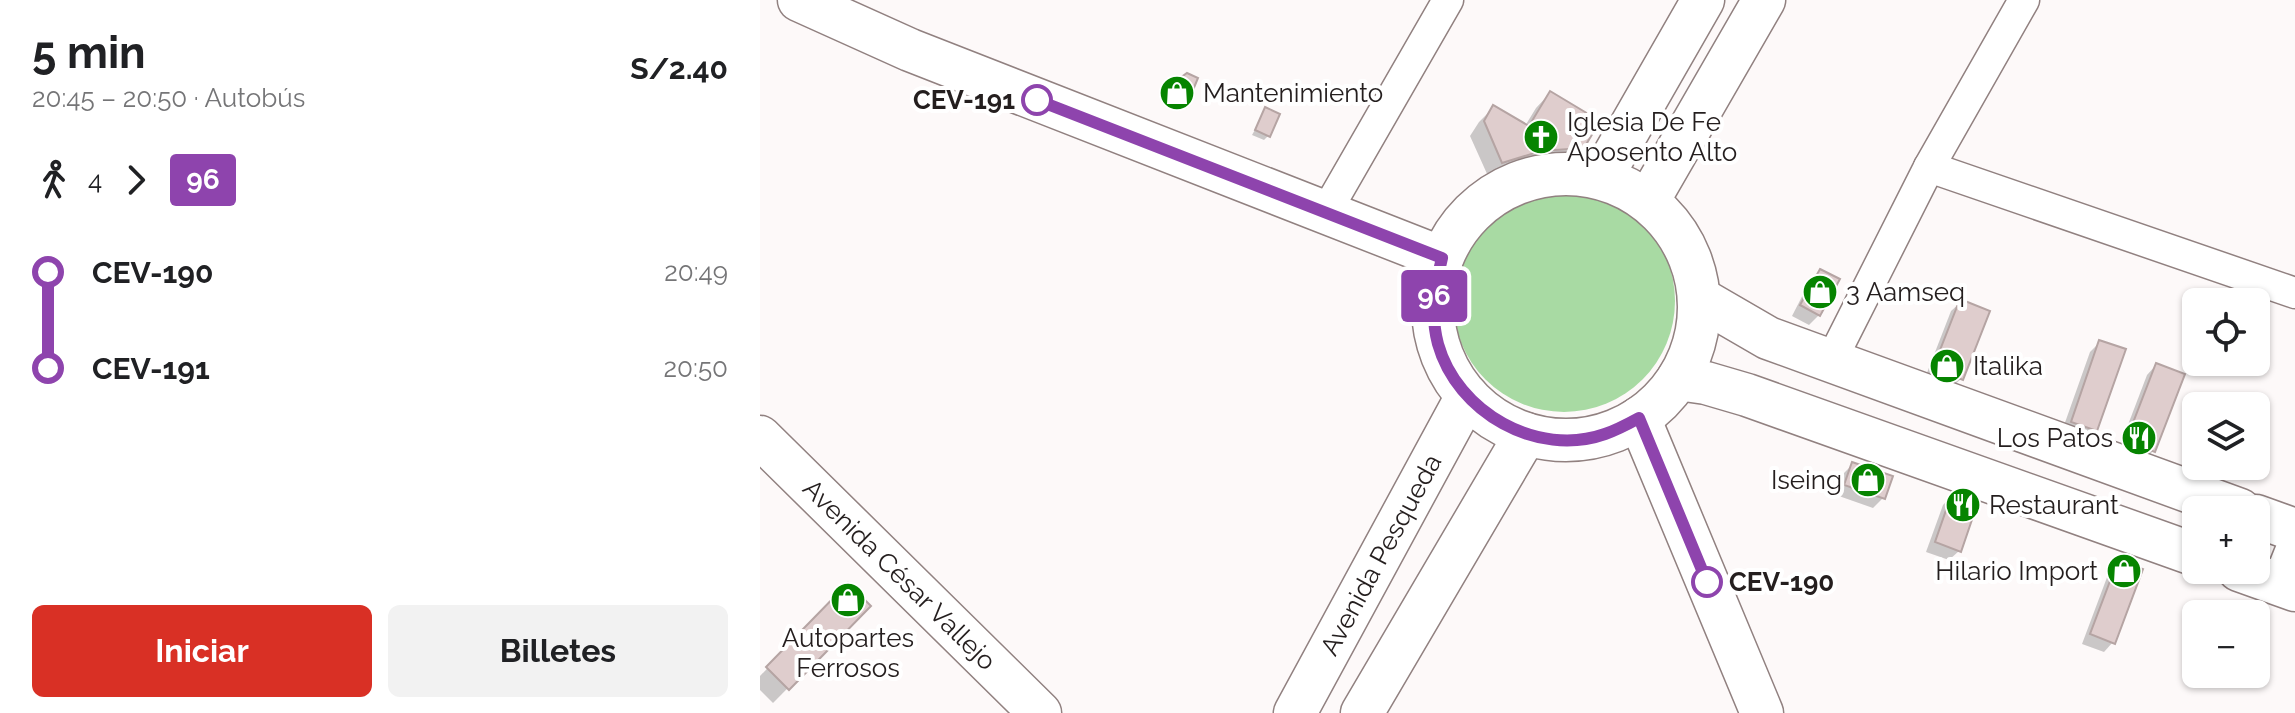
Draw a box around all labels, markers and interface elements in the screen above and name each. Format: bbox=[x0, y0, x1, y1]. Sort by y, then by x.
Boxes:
text: 5 min bbox=[32, 27, 146, 78]
text: S/2.40 bbox=[630, 51, 728, 86]
shop icon: Mantenimiento bbox=[1158, 74, 1196, 112]
place label: Mantenimiento bbox=[1203, 78, 1383, 108]
text: 20:45 – 20:50 · Autobús bbox=[32, 83, 305, 113]
place label: CEV-191 bbox=[913, 85, 1015, 115]
marker: CEV-191 bbox=[1022, 85, 1052, 115]
place label: Iglesia De Fe Aposento Alto bbox=[1567, 107, 1737, 167]
church icon: Iglesia De Fe Aposento Alto bbox=[1522, 118, 1560, 156]
icon: walk bbox=[32, 158, 76, 202]
icon: forward bbox=[114, 158, 158, 202]
text: 96 bbox=[186, 163, 220, 196]
text: 4 bbox=[88, 165, 102, 195]
text: CEV-190 bbox=[92, 255, 213, 290]
text: 20:49 bbox=[664, 257, 728, 287]
line badge: 96 bbox=[1398, 270, 1470, 322]
shop icon: 3 Aamseq bbox=[1801, 273, 1839, 311]
place label: 3 Aamseq bbox=[1846, 277, 1965, 307]
text: 96 bbox=[1417, 279, 1451, 312]
map controls bbox=[2182, 288, 2270, 688]
button: locate bbox=[2182, 288, 2270, 376]
shop icon: Italika bbox=[1928, 347, 1966, 385]
text: CEV-191 bbox=[92, 351, 210, 386]
place label: Italika bbox=[1973, 351, 2043, 381]
text: 20:50 bbox=[664, 353, 728, 383]
button: layers bbox=[2182, 392, 2270, 480]
restaurant icon: Los Patos bbox=[2120, 419, 2158, 457]
place label: Los Patos bbox=[1997, 423, 2113, 453]
street label: Avenida Pesqueda bbox=[1314, 449, 1447, 660]
shop icon: Iseing bbox=[1849, 461, 1887, 499]
place label: Iseing bbox=[1771, 465, 1842, 495]
street label: Avenida César Vallejo bbox=[797, 473, 1002, 676]
restaurant icon: Restaurant bbox=[1944, 486, 1982, 524]
place label: Restaurant bbox=[1989, 490, 2119, 520]
button: + bbox=[2182, 496, 2270, 584]
shop icon: Hilario Import bbox=[2105, 552, 2143, 590]
place label: Hilario Import bbox=[1935, 556, 2098, 586]
marker: CEV-190 bbox=[1692, 567, 1722, 597]
place label: CEV-190 bbox=[1729, 567, 1834, 597]
shop icon: Autopartes Ferrosos bbox=[829, 581, 867, 619]
button: − bbox=[2182, 600, 2270, 688]
button: Iniciar bbox=[32, 605, 372, 697]
button: Billetes bbox=[388, 605, 728, 697]
place label: Autopartes Ferrosos bbox=[782, 623, 914, 683]

